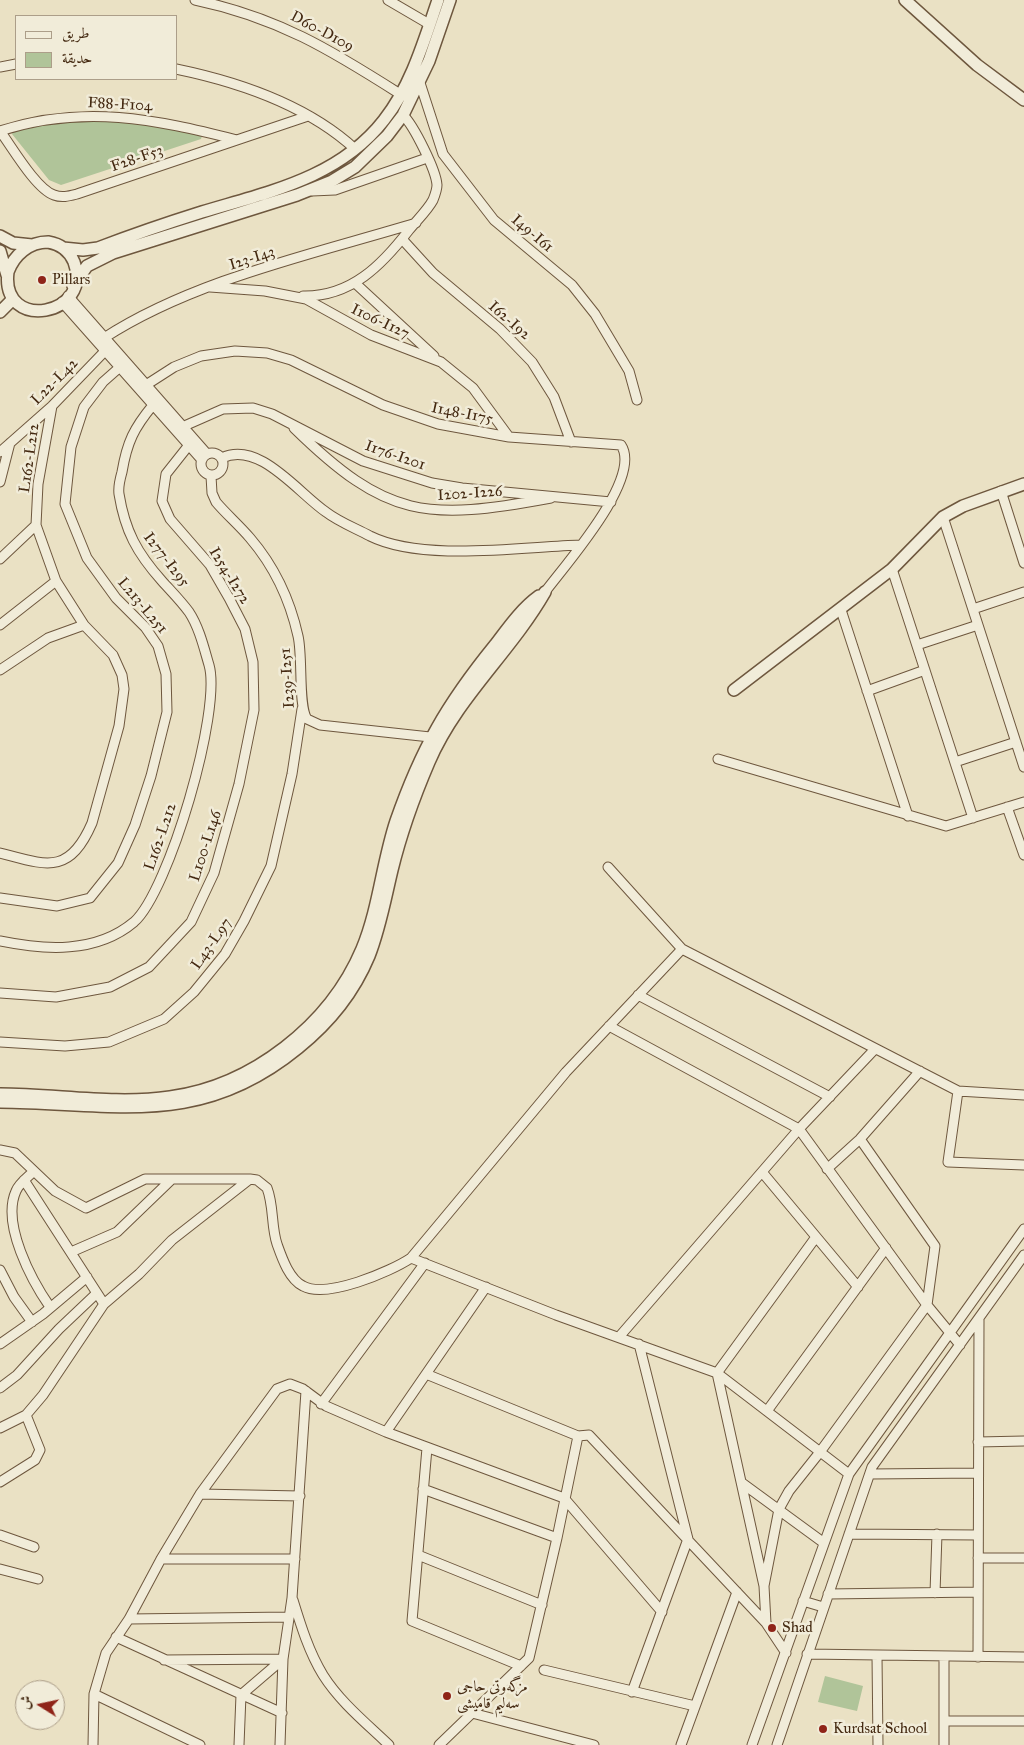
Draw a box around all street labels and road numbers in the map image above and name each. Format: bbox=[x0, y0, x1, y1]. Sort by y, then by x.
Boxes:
street label: D60-D109 bbox=[287, 8, 357, 56]
street label: F88-F104 bbox=[87, 94, 153, 116]
street label: F28-F53 bbox=[108, 142, 166, 176]
street label: I49-I61 bbox=[507, 211, 557, 257]
street label: I23-I43 bbox=[227, 243, 277, 275]
street label: I62-I92 bbox=[484, 298, 534, 344]
street label: I106-I127 bbox=[348, 301, 412, 343]
street label: L22-L42 bbox=[28, 355, 82, 409]
street label: I148-I175 bbox=[430, 399, 494, 429]
street label: L162-L212 bbox=[16, 422, 44, 494]
street label: I176-I201 bbox=[363, 437, 427, 475]
street label: I202-I226 bbox=[437, 483, 503, 505]
street label: I277-I295 bbox=[139, 529, 193, 591]
street label: I254-I272 bbox=[205, 544, 253, 608]
street label: L213-L251 bbox=[113, 574, 171, 638]
street label: I239-I251 bbox=[277, 647, 299, 709]
street label: L162-L212 bbox=[141, 801, 181, 873]
street label: L100-L146 bbox=[186, 808, 226, 884]
street label: L43-L97 bbox=[188, 915, 236, 973]

